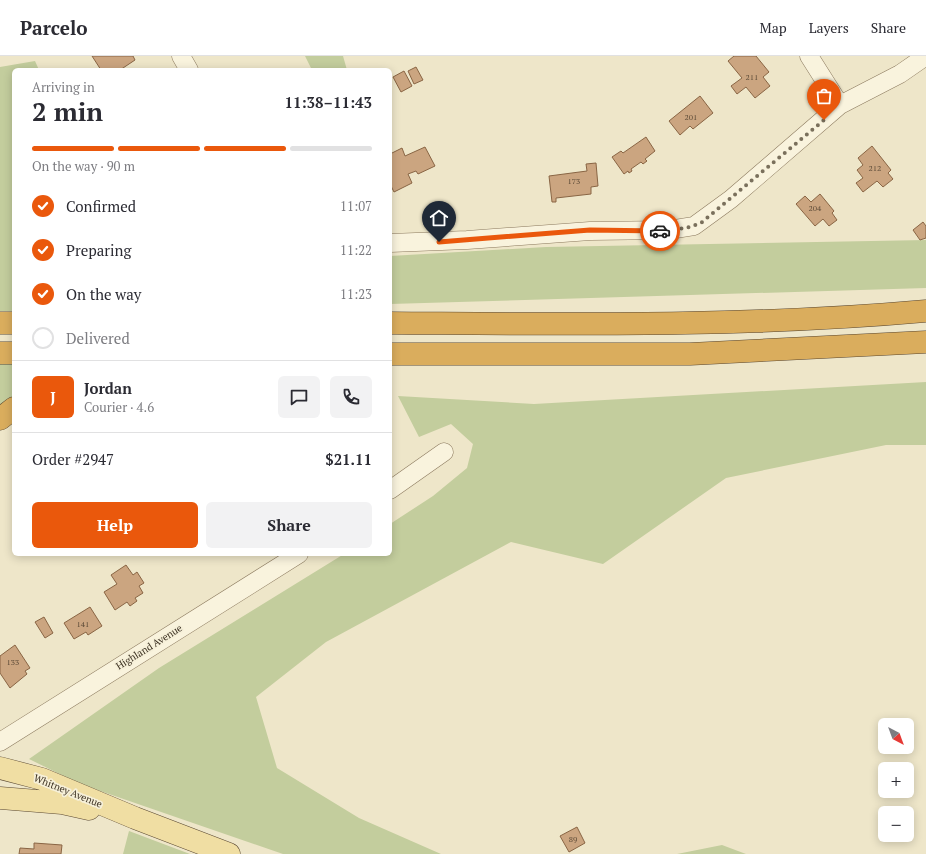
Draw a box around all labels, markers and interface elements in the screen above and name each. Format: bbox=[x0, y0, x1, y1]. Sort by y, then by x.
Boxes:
text: Parcelo bbox=[20, 15, 88, 40]
text: Map bbox=[760, 18, 787, 37]
text: Layers bbox=[809, 18, 849, 37]
text: Share bbox=[871, 18, 906, 37]
house number: 211 bbox=[746, 72, 758, 82]
text: Arriving in bbox=[32, 78, 95, 96]
pin bbox=[807, 79, 841, 120]
icon: bag bbox=[813, 85, 835, 107]
text: 11:38–11:43 bbox=[285, 92, 372, 112]
text: 2 min bbox=[32, 94, 103, 128]
house number: 201 bbox=[685, 112, 697, 122]
text: On the way · 90 m bbox=[32, 157, 135, 175]
house number: 212 bbox=[869, 163, 881, 173]
house number: 173 bbox=[568, 176, 580, 186]
icon: check bbox=[32, 195, 54, 217]
text: Confirmed bbox=[66, 196, 136, 216]
text: 11:07 bbox=[340, 197, 372, 215]
pin bbox=[422, 201, 456, 242]
house number: 204 bbox=[809, 203, 822, 213]
icon: home bbox=[428, 207, 450, 229]
courier bbox=[640, 211, 680, 251]
icon: car bbox=[649, 220, 671, 242]
icon: check bbox=[32, 239, 54, 261]
text: Preparing bbox=[66, 240, 131, 260]
text: 11:22 bbox=[340, 241, 372, 259]
icon: check bbox=[32, 283, 54, 305]
text: On the way bbox=[66, 284, 141, 304]
text: 11:23 bbox=[340, 285, 372, 303]
text: Delivered bbox=[66, 328, 130, 348]
button: chat bbox=[278, 376, 320, 418]
button: phone bbox=[330, 376, 372, 418]
text: Jordan bbox=[84, 378, 132, 398]
text: J bbox=[50, 387, 56, 407]
text: Courier · 4.6 bbox=[84, 398, 154, 416]
text: Order #2947 bbox=[32, 449, 114, 469]
text: $21.11 bbox=[325, 449, 372, 469]
button: Help bbox=[32, 502, 198, 548]
button: Share bbox=[206, 502, 372, 548]
house number: 141 bbox=[77, 619, 89, 629]
street label: Highland Avenue bbox=[113, 621, 185, 673]
house number: 133 bbox=[7, 657, 19, 667]
north arrow bbox=[878, 718, 914, 754]
map controls bbox=[878, 718, 914, 842]
button: + bbox=[878, 762, 914, 798]
street label: Whitney Avenue bbox=[32, 771, 104, 811]
button: − bbox=[878, 806, 914, 842]
house number: 89 bbox=[569, 834, 577, 844]

